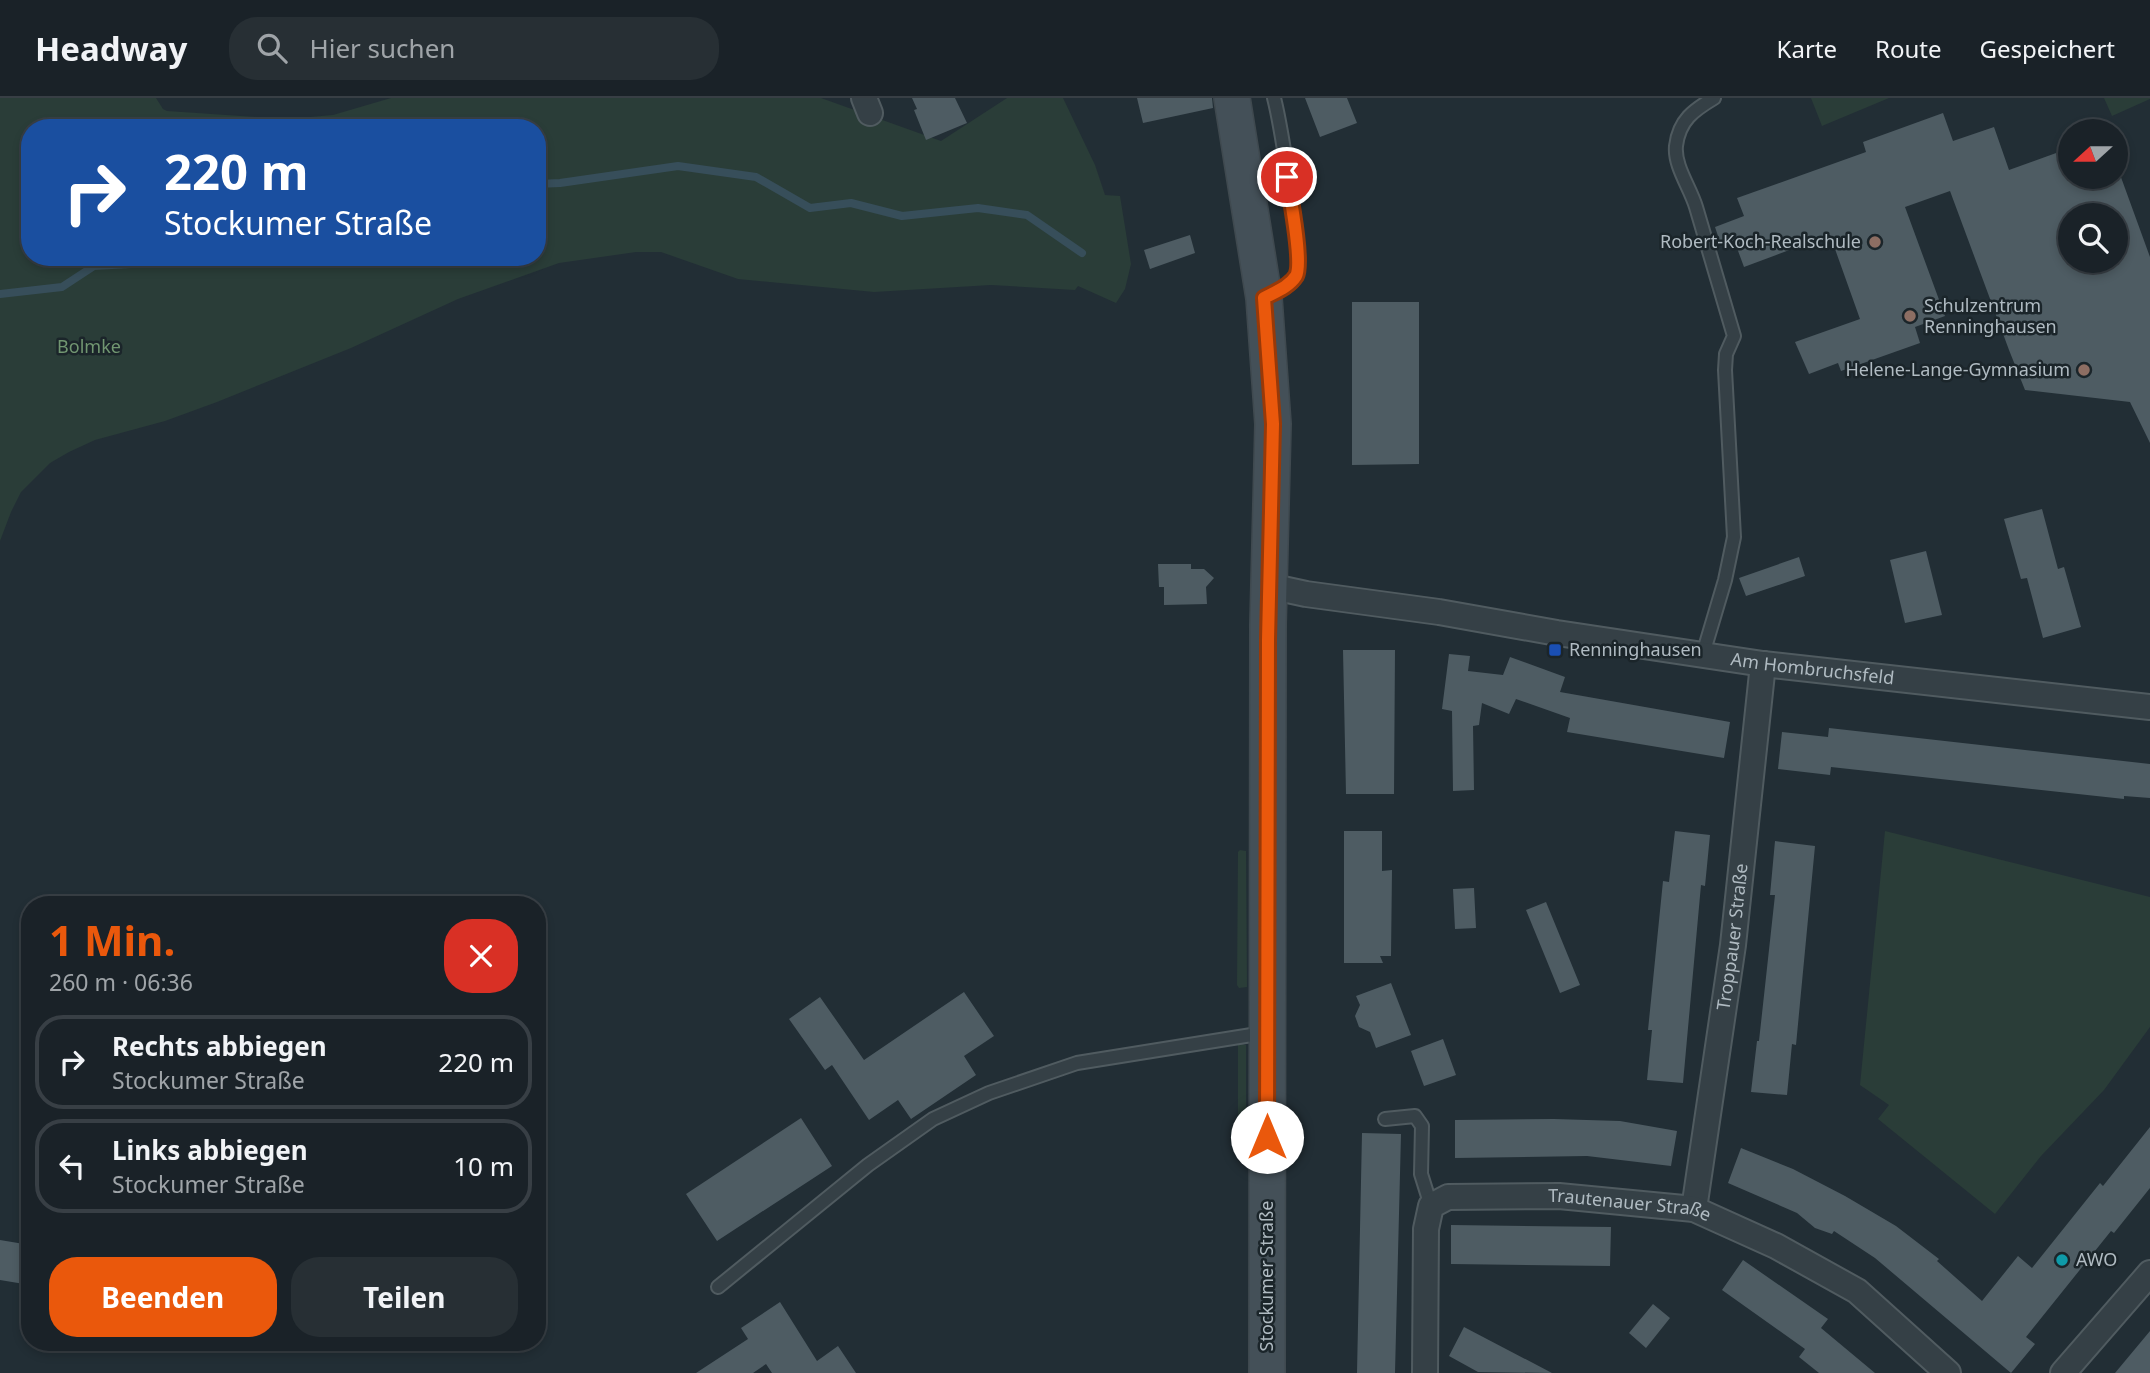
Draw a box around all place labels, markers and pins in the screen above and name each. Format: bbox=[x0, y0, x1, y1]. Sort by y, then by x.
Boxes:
pin bbox=[1257, 147, 1317, 207]
place label: Robert-Koch-Realschule bbox=[1660, 229, 1861, 253]
marker: Robert-Koch-Realschule bbox=[1867, 234, 1883, 250]
place label: Schulzentrum Renninghausen bbox=[1924, 293, 2057, 338]
marker: Schulzentrum Renninghausen bbox=[1902, 308, 1918, 324]
place label: Helene-Lange-Gymnasium bbox=[1845, 357, 2070, 381]
marker: Helene-Lange-Gymnasium bbox=[2076, 362, 2092, 378]
place label: Renninghausen bbox=[1569, 637, 1702, 661]
marker: Renninghausen bbox=[1547, 642, 1563, 658]
place label: AWO bbox=[2076, 1247, 2117, 1271]
marker: AWO bbox=[2054, 1252, 2070, 1268]

